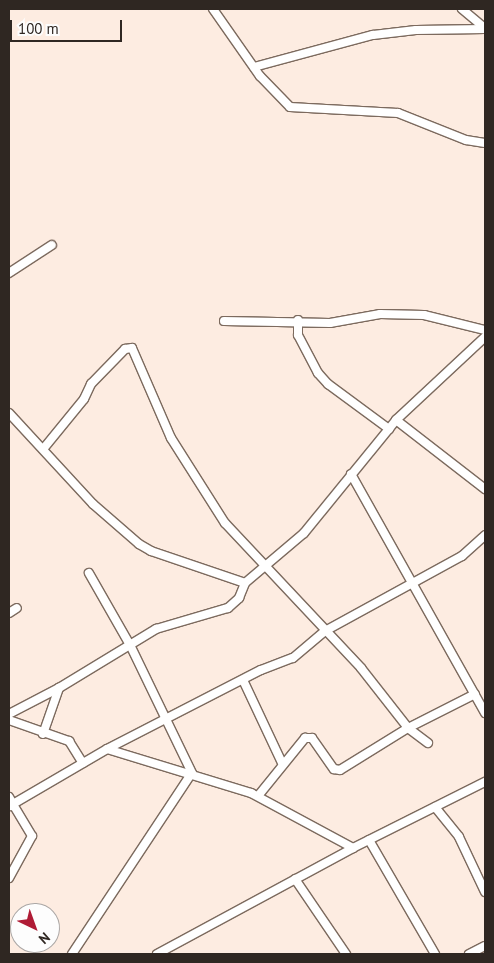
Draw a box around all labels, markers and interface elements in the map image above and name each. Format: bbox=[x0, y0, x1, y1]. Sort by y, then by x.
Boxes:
scale bar bbox=[12, 10, 125, 42]
text: 100 m bbox=[18, 19, 59, 38]
north arrow bbox=[10, 903, 60, 953]
text: N bbox=[35, 929, 54, 948]

